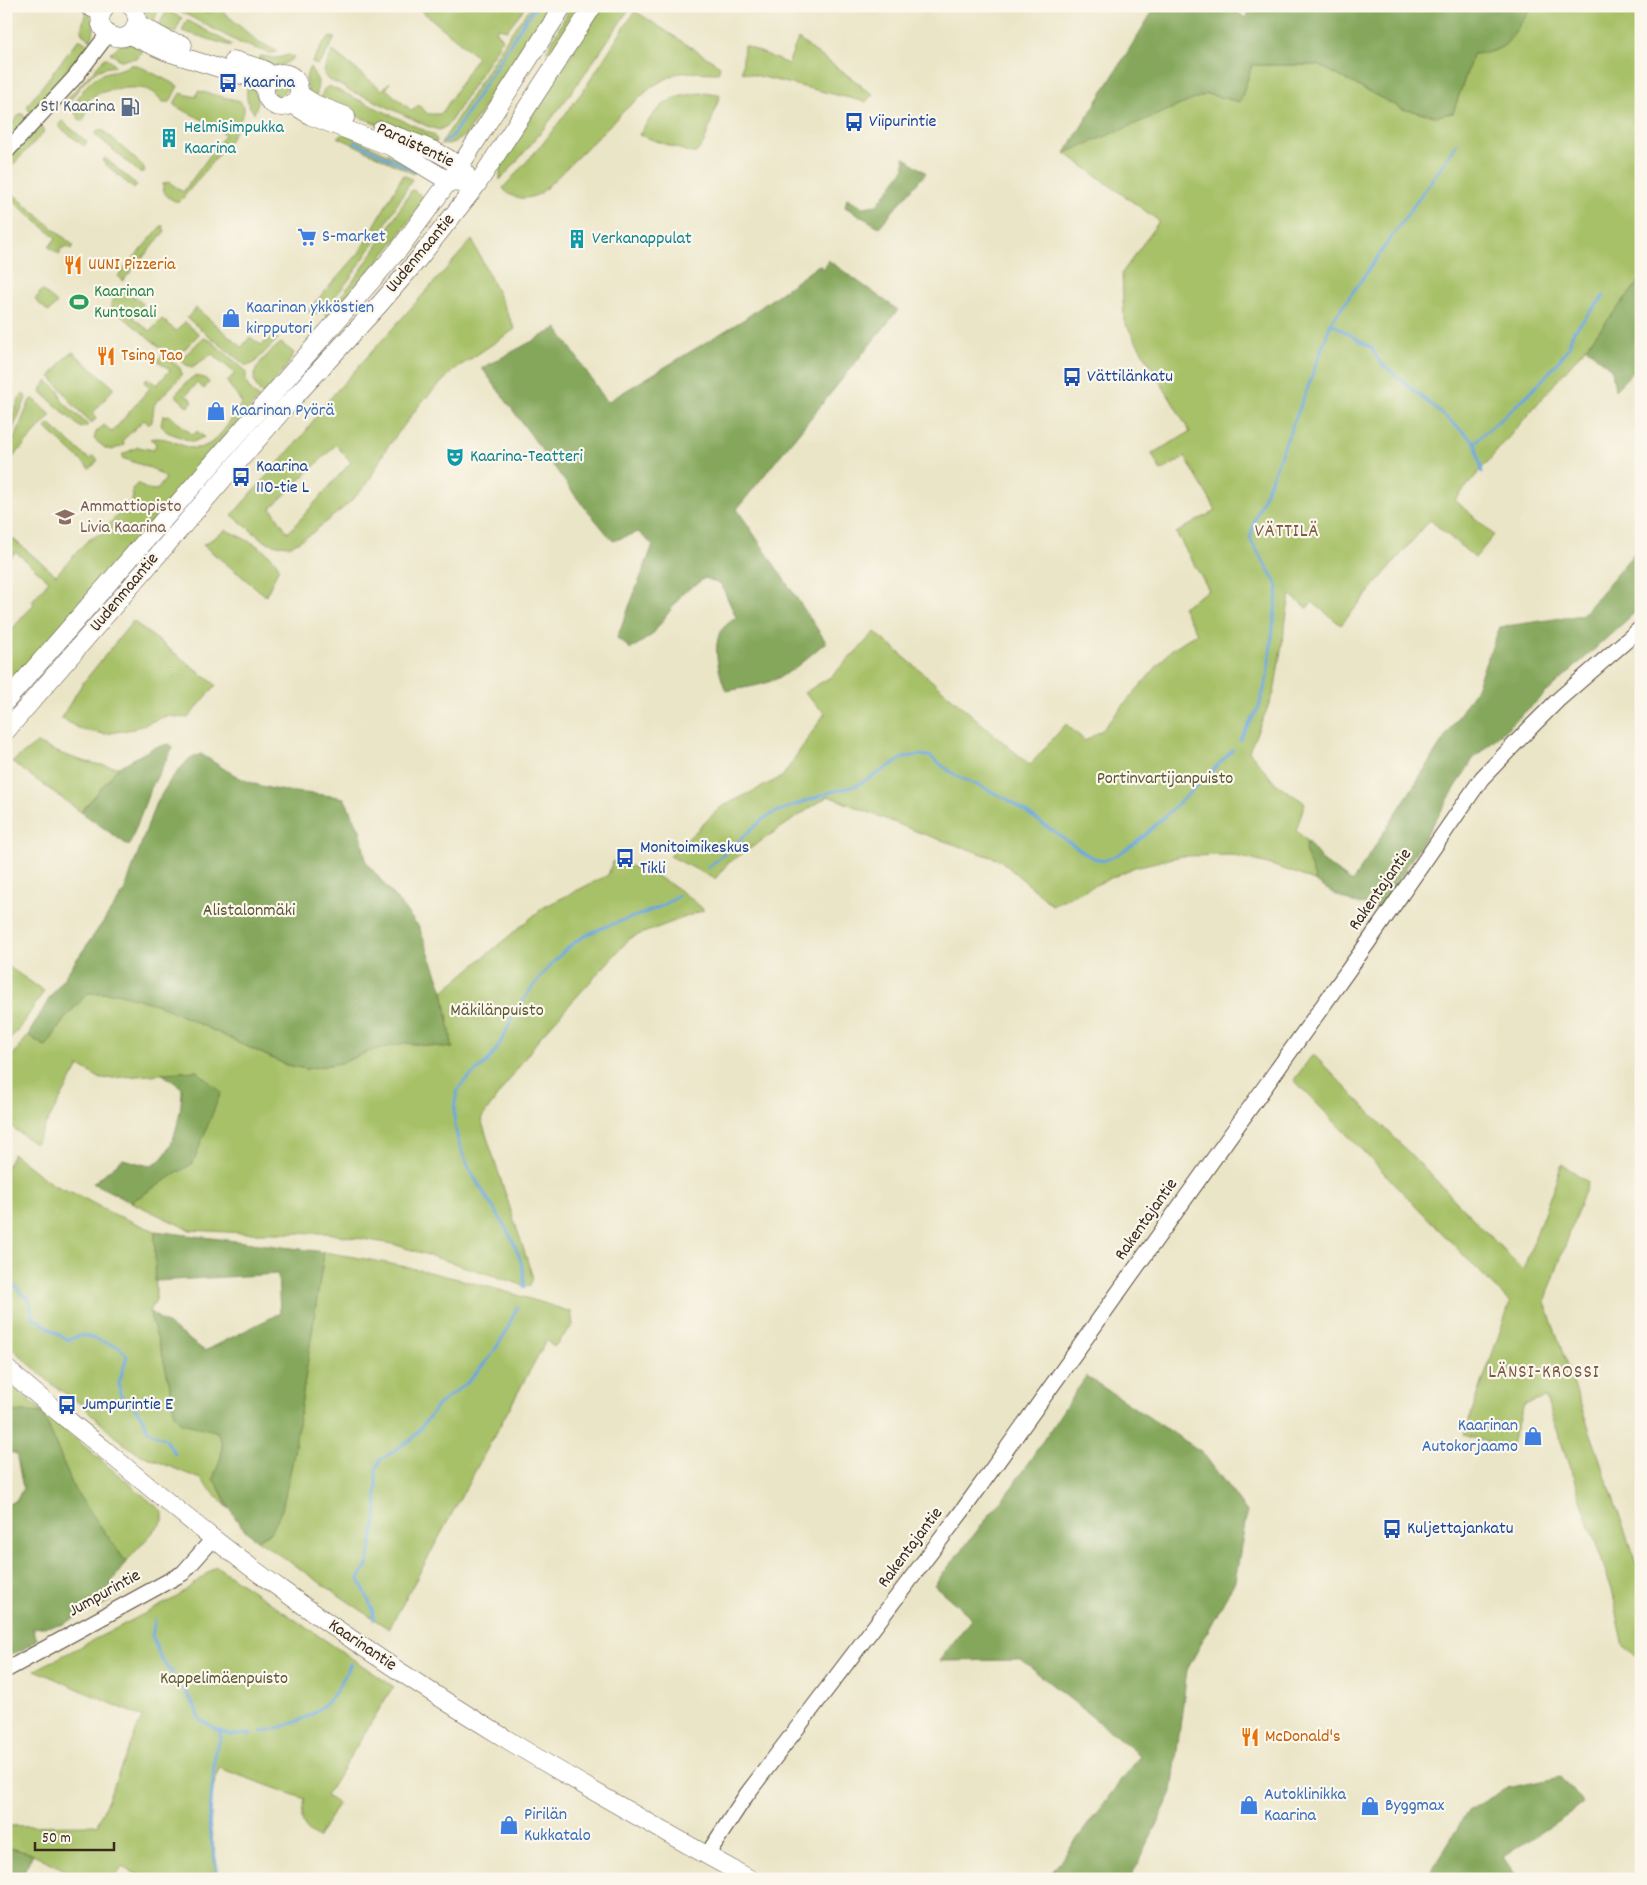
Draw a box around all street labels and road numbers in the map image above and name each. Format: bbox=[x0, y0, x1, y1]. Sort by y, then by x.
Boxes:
street label: Paraistentie bbox=[372, 117, 458, 175]
street label: Uudenmaantie bbox=[380, 209, 462, 299]
street label: Uudenmaantie bbox=[84, 548, 166, 638]
street label: Rakentajantie bbox=[1343, 844, 1419, 936]
street label: Rakentajantie bbox=[1109, 1174, 1185, 1266]
street label: Rakentajantie bbox=[872, 1502, 950, 1594]
street label: Jumpurintie bbox=[64, 1564, 146, 1624]
street label: Kaarinantie bbox=[323, 1614, 401, 1678]

